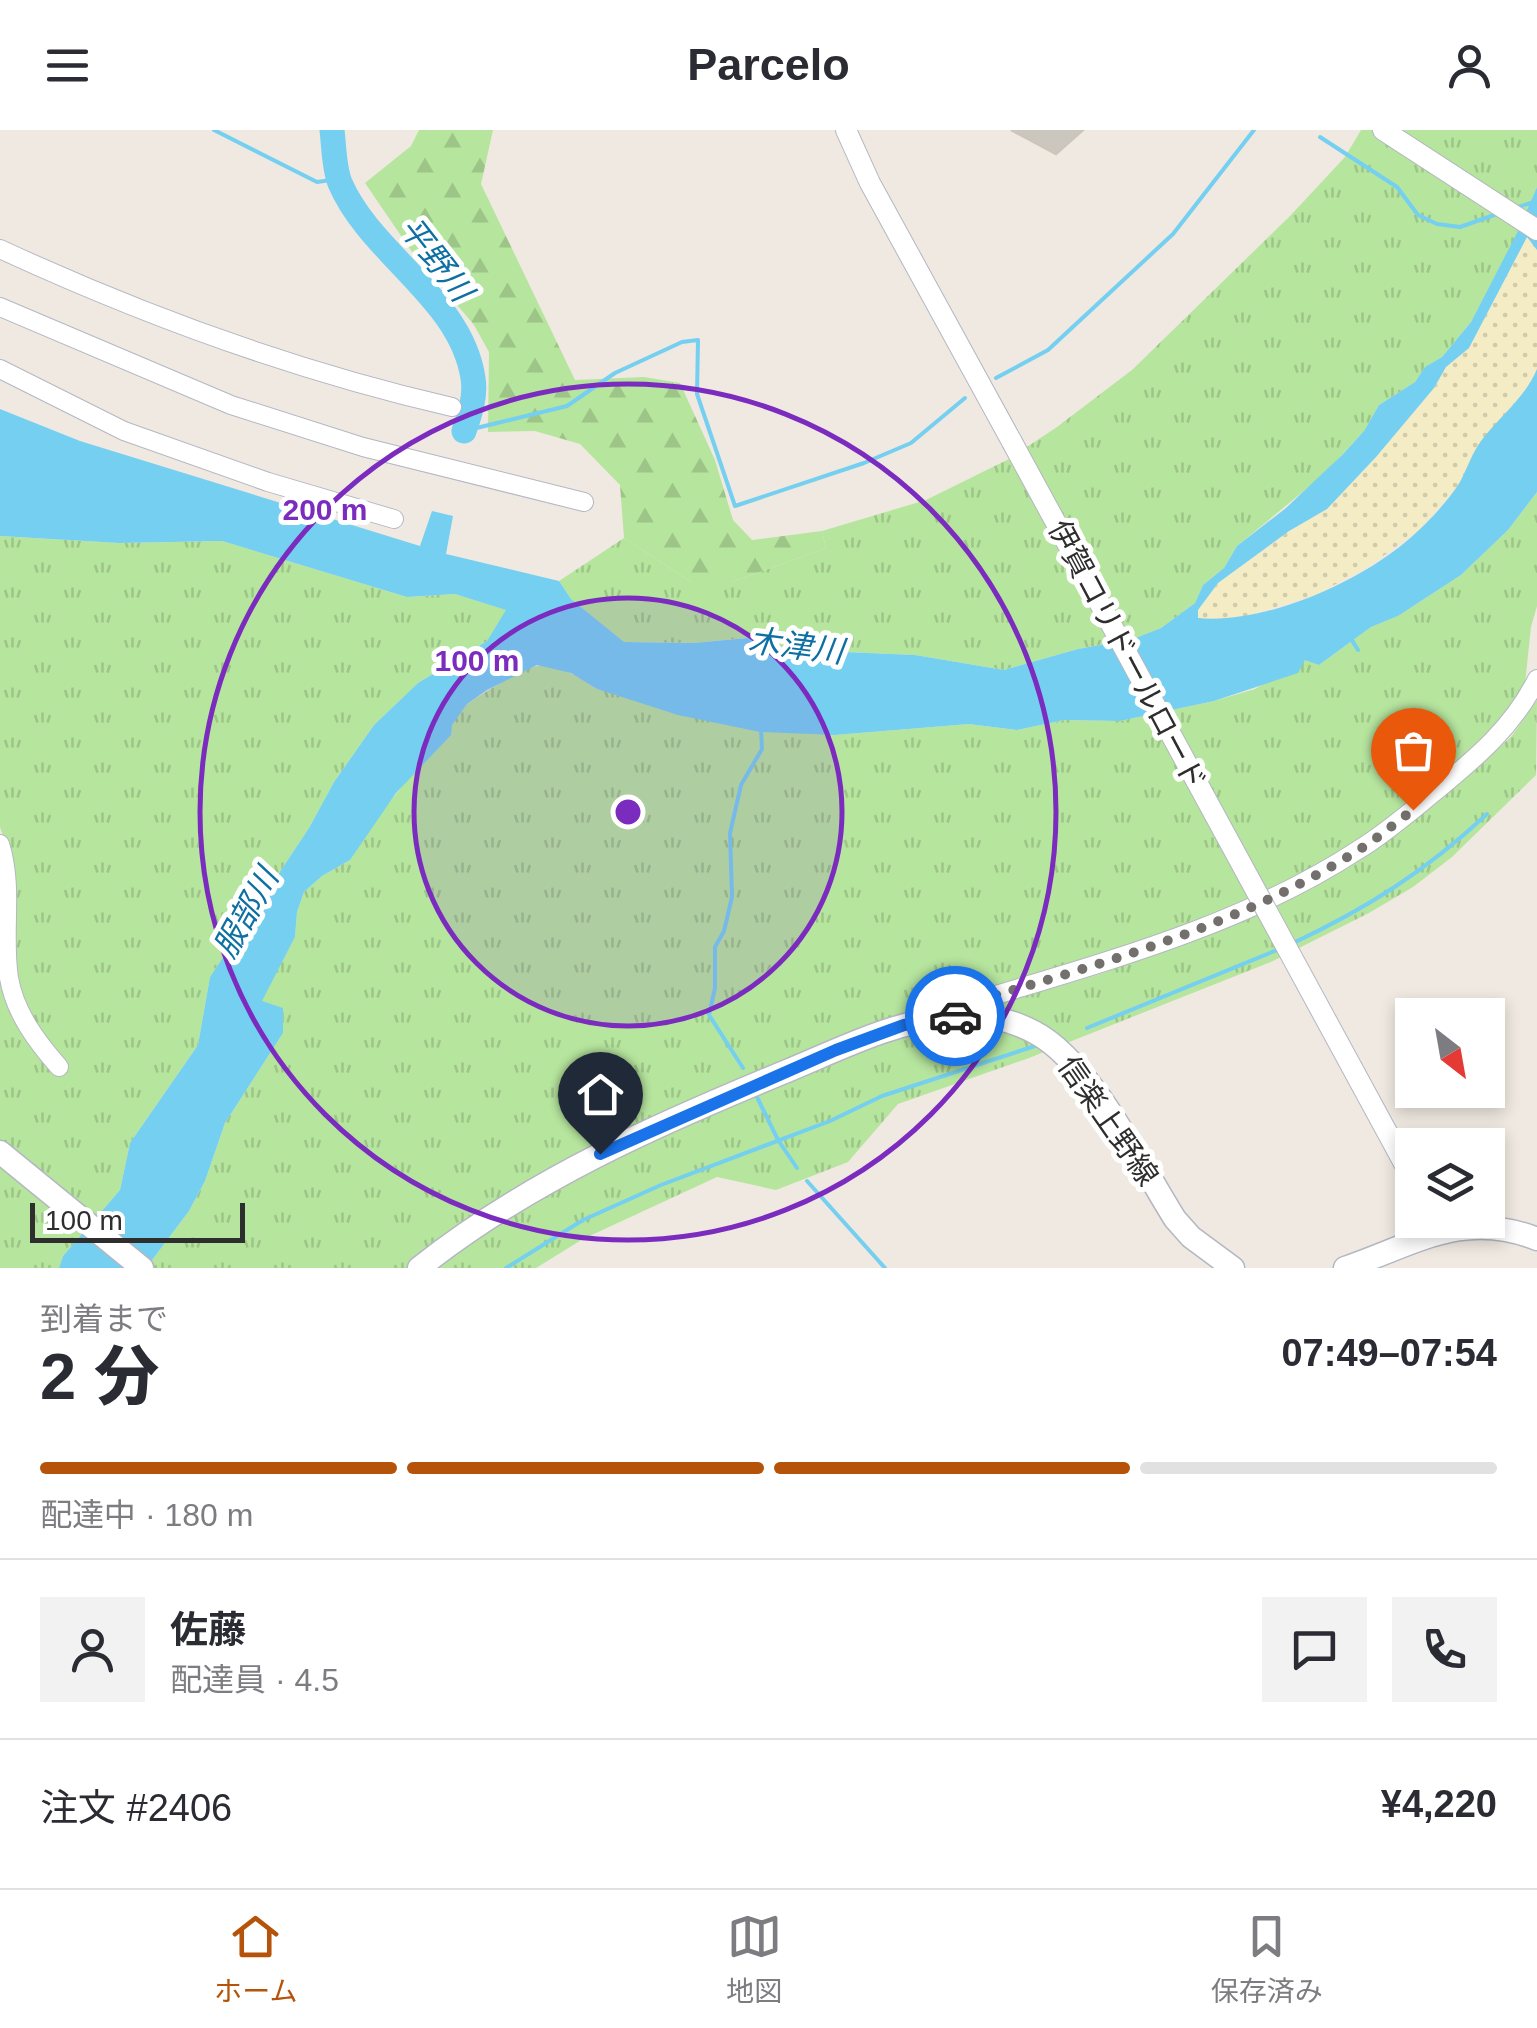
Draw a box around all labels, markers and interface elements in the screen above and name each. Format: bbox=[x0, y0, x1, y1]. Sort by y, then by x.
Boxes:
icon: menu bbox=[40, 38, 95, 93]
icon: person bbox=[1442, 38, 1497, 93]
text: Parcelo bbox=[687, 39, 850, 90]
water label: 平野川 bbox=[392, 210, 482, 310]
text: 200 m bbox=[282, 493, 368, 526]
street label: 伊賀コリドールロード bbox=[1042, 515, 1212, 795]
water label: 木津川 bbox=[746, 622, 849, 670]
text: 100 m bbox=[434, 644, 520, 677]
pin bbox=[1371, 708, 1456, 811]
icon: bag bbox=[1386, 723, 1441, 778]
centre of rings bbox=[610, 794, 646, 830]
water label: 服部川 bbox=[207, 860, 286, 964]
courier bbox=[905, 966, 1005, 1066]
icon: car bbox=[928, 989, 983, 1044]
north arrow bbox=[1395, 998, 1505, 1108]
map controls bbox=[1395, 998, 1505, 1238]
street label: 信楽上野線 bbox=[1052, 1050, 1165, 1192]
pin bbox=[558, 1052, 643, 1155]
icon: home bbox=[573, 1067, 628, 1122]
button: layers bbox=[1395, 1128, 1505, 1238]
scale bar bbox=[30, 1198, 245, 1242]
text: 100 m bbox=[45, 1205, 123, 1236]
text: 到着まで bbox=[40, 1301, 168, 1337]
text: 07:49–07:54 bbox=[1281, 1332, 1497, 1374]
text: 2 分 bbox=[40, 1340, 159, 1413]
text: 配達中 · 180 m bbox=[40, 1497, 253, 1533]
button: person bbox=[40, 1597, 145, 1702]
button: chat bbox=[1262, 1597, 1367, 1702]
button: phone bbox=[1392, 1597, 1497, 1702]
text: 佐藤 bbox=[170, 1609, 246, 1651]
text: 配達員 · 4.5 bbox=[170, 1662, 339, 1698]
text: ¥4,220 bbox=[1381, 1783, 1497, 1825]
text: 注文 #2406 bbox=[40, 1787, 232, 1829]
tab: ホーム bbox=[214, 1909, 297, 2009]
tab: 地図 bbox=[726, 1909, 782, 2009]
tab: 保存済み bbox=[1211, 1909, 1323, 2009]

